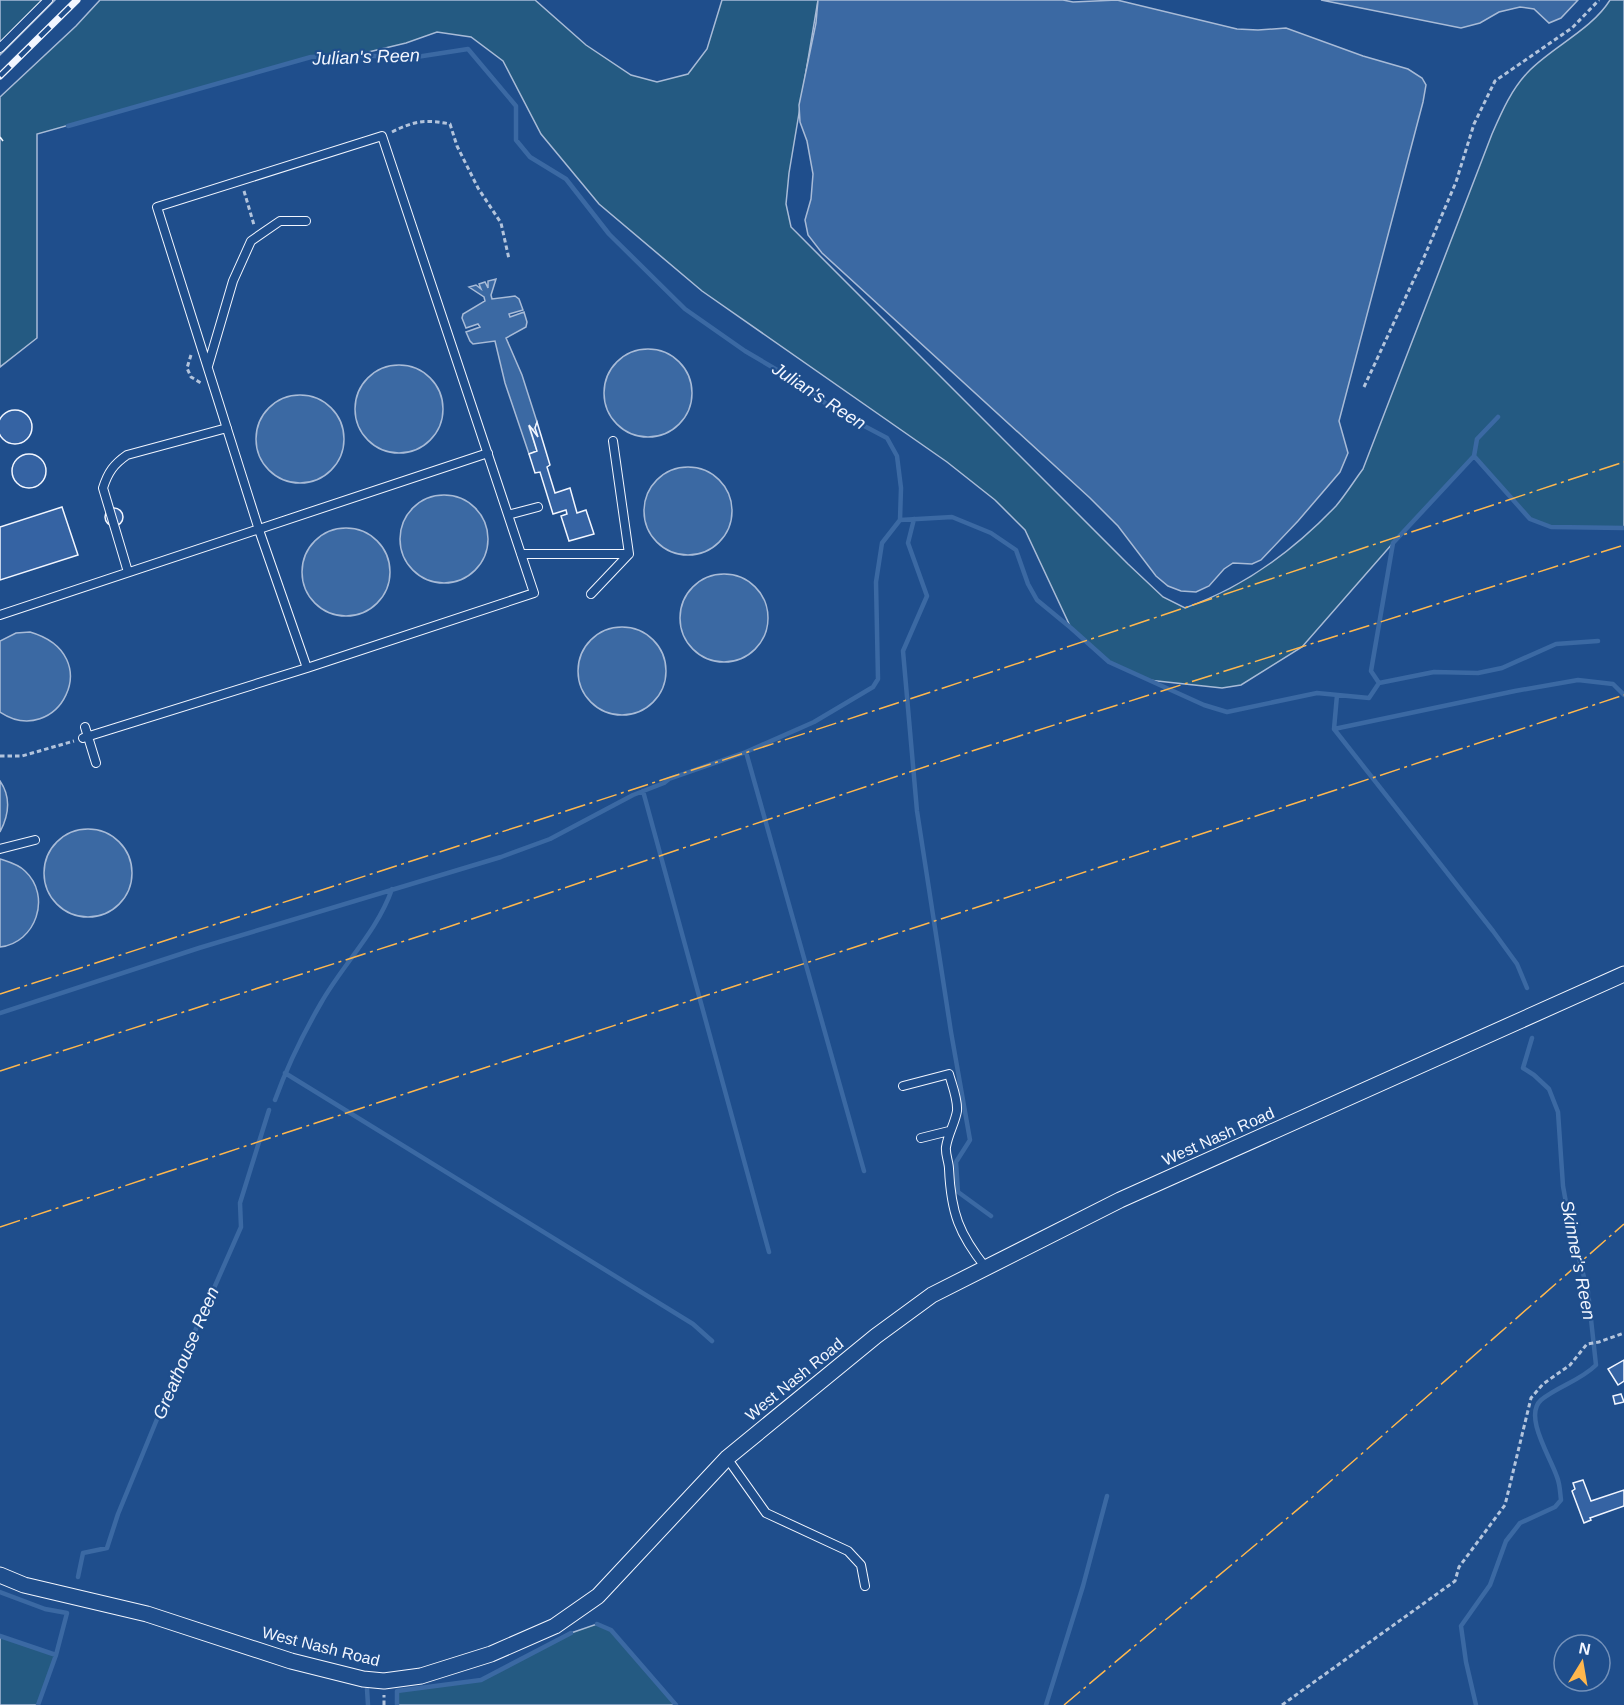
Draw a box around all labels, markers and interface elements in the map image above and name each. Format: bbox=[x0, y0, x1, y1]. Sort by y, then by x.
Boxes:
water label: Julian's Reen bbox=[311, 45, 420, 69]
water label: Julian's Reen bbox=[768, 358, 870, 434]
street label: West Nash Road bbox=[1160, 1104, 1277, 1169]
water label: Skinner's Reen bbox=[1557, 1198, 1599, 1322]
water label: Greathouse Reen bbox=[149, 1284, 223, 1422]
street label: West Nash Road bbox=[742, 1335, 847, 1424]
street label: West Nash Road bbox=[260, 1624, 381, 1669]
north arrow bbox=[1552, 1633, 1612, 1693]
text: N bbox=[1577, 1639, 1592, 1658]

